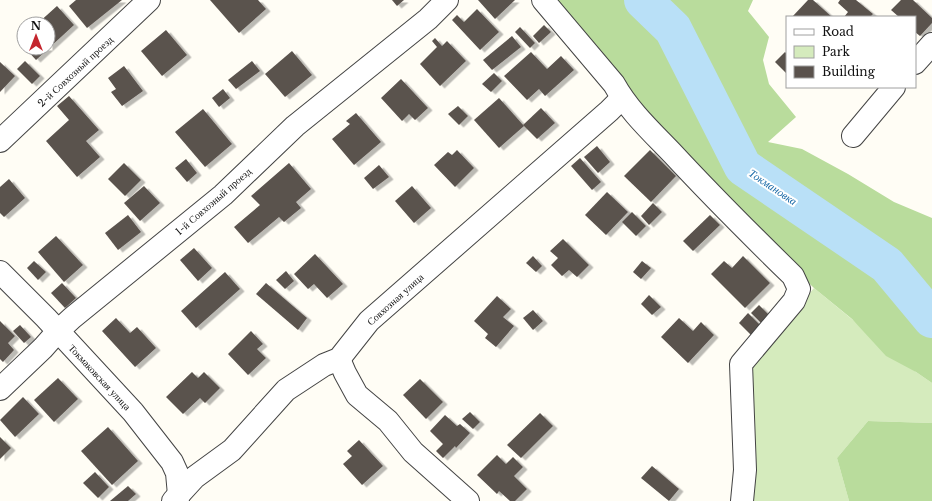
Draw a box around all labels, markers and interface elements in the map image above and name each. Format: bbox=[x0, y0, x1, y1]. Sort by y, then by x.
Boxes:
north arrow bbox=[16, 16, 56, 56]
legend bbox=[786, 16, 916, 88]
text: N bbox=[31, 19, 42, 33]
text: Road bbox=[822, 24, 854, 39]
street label: 2-й Совхозный проезд bbox=[35, 33, 116, 110]
text: Park bbox=[822, 44, 850, 59]
text: Building bbox=[822, 64, 876, 79]
street label: 1-й Совхозный проезд bbox=[173, 165, 254, 238]
water label: Токмановка bbox=[746, 166, 800, 208]
street label: Совхозная улица bbox=[364, 270, 427, 328]
street label: Токмаковская улица bbox=[66, 342, 134, 414]

